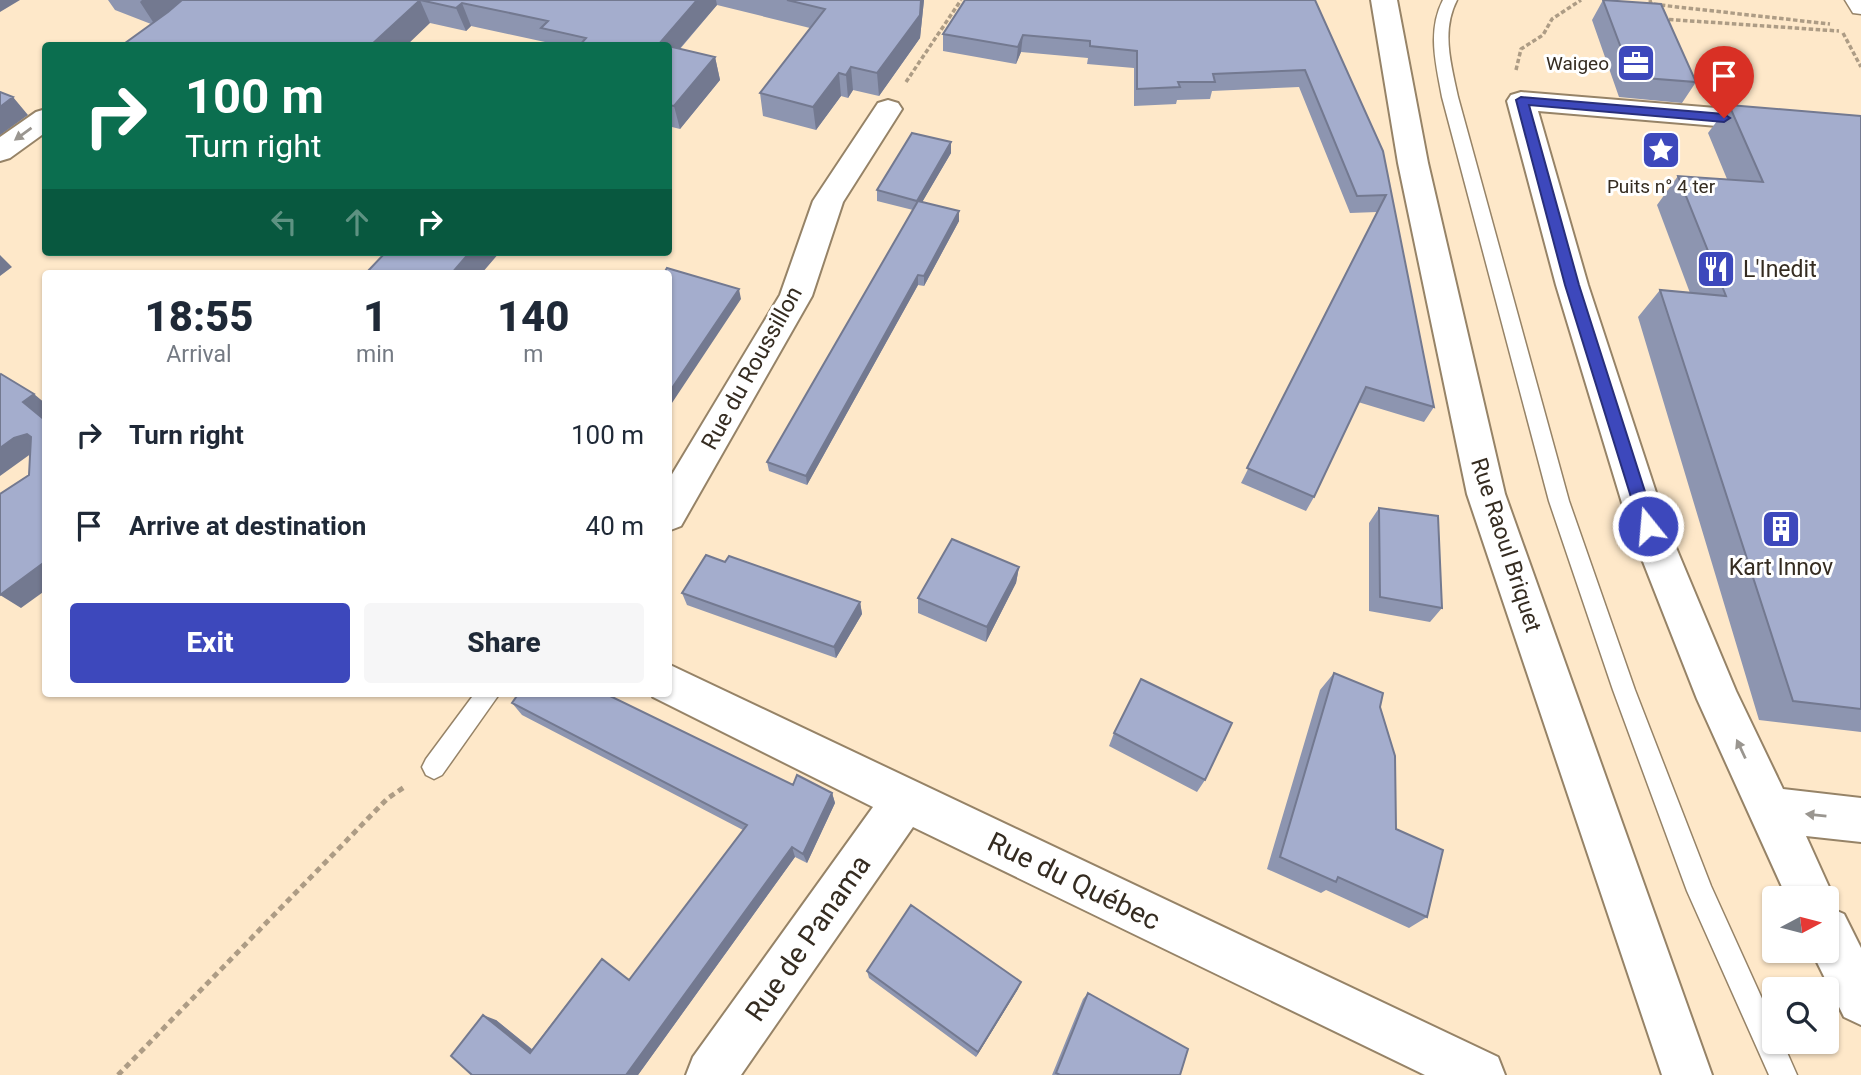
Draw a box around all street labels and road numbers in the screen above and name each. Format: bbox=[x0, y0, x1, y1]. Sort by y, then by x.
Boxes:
street label: Rue du Roussillon bbox=[696, 282, 808, 454]
street label: Rue Raoul Briquet bbox=[1465, 454, 1547, 636]
street label: Rue du Québec bbox=[983, 825, 1165, 937]
street label: Rue de Panama bbox=[738, 849, 878, 1027]

